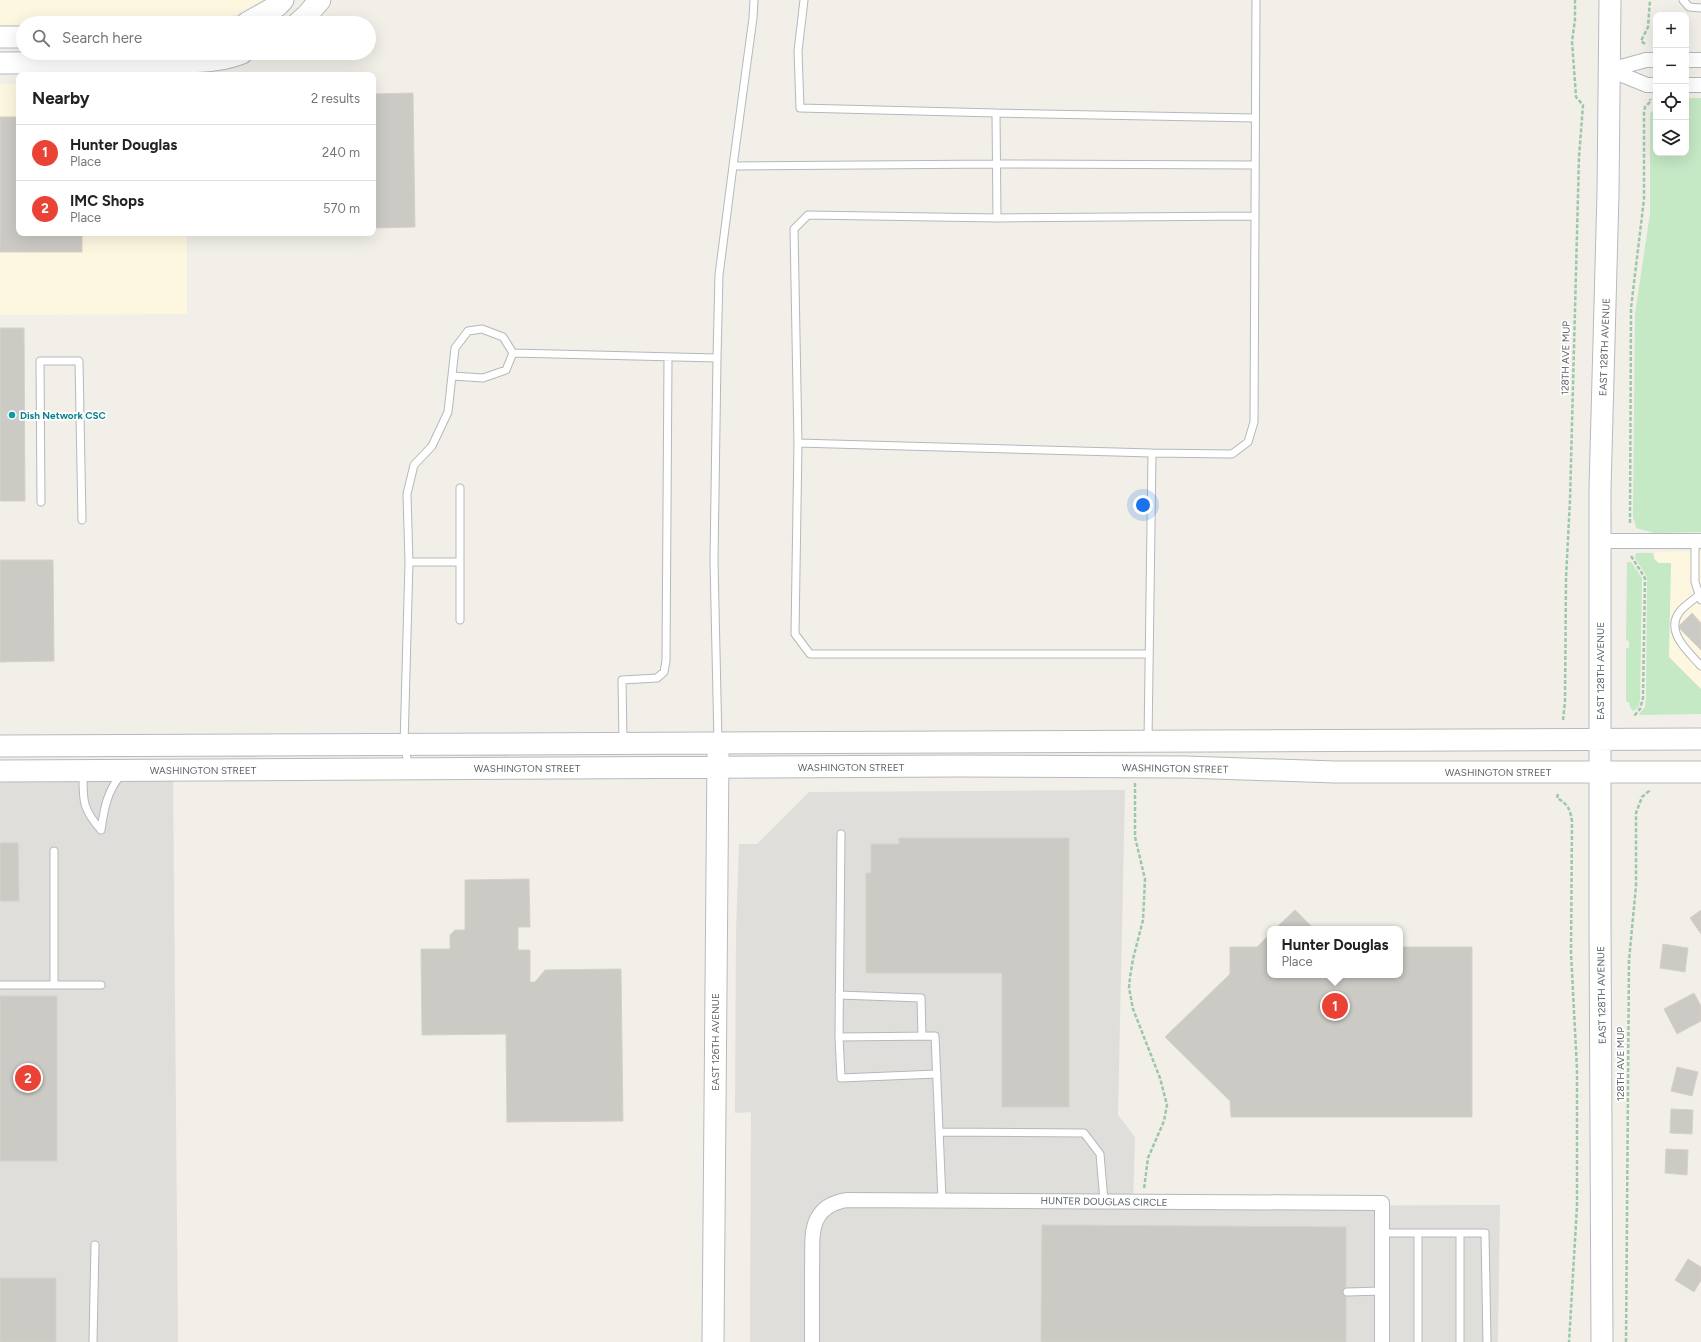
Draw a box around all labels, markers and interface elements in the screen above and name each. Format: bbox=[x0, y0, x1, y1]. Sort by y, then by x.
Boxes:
map controls bbox=[1653, 12, 1689, 156]
button: + bbox=[1653, 12, 1689, 48]
search box bbox=[16, 16, 376, 60]
icon: search bbox=[30, 27, 52, 49]
text: Search here bbox=[62, 29, 142, 47]
button: − bbox=[1653, 48, 1689, 84]
button: locate bbox=[1653, 84, 1689, 120]
text: Nearby bbox=[32, 88, 90, 108]
text: 2 results bbox=[311, 91, 360, 106]
button: layers bbox=[1653, 120, 1689, 156]
text: Hunter Douglas bbox=[70, 136, 177, 154]
text: 1 bbox=[42, 145, 48, 160]
text: 240 m bbox=[322, 145, 360, 160]
text: Place bbox=[70, 154, 101, 169]
text: IMC Shops bbox=[70, 192, 144, 210]
text: 2 bbox=[41, 201, 49, 216]
text: 570 m bbox=[323, 201, 360, 216]
text: Place bbox=[70, 210, 101, 225]
street label: EAST 128TH AVENUE bbox=[1596, 298, 1613, 396]
street label: 128TH AVE MUP bbox=[1558, 321, 1573, 395]
place label: Dish Network CSC bbox=[20, 409, 106, 422]
marker: Dish Network CSC bbox=[7, 410, 17, 420]
your location bbox=[1133, 495, 1153, 515]
street label: EAST 128TH AVENUE bbox=[1594, 622, 1607, 720]
street label: WASHINGTON STREET bbox=[798, 761, 905, 774]
street label: WASHINGTON STREET bbox=[1122, 761, 1229, 776]
street label: WASHINGTON STREET bbox=[474, 762, 581, 775]
street label: WASHINGTON STREET bbox=[150, 764, 257, 777]
street label: WASHINGTON STREET bbox=[1445, 766, 1552, 779]
popup bbox=[1267, 926, 1403, 978]
text: Hunter Douglas bbox=[1281, 936, 1389, 954]
street label: EAST 128TH AVENUE bbox=[1594, 946, 1609, 1044]
text: Place bbox=[1281, 954, 1313, 969]
pin: 1 bbox=[1322, 991, 1348, 1021]
street label: EAST 126TH AVENUE bbox=[709, 993, 722, 1091]
street label: 128TH AVE MUP bbox=[1614, 1027, 1627, 1101]
pin: 2 bbox=[15, 1063, 41, 1093]
street label: HUNTER DOUGLAS CIRCLE bbox=[1040, 1194, 1168, 1209]

